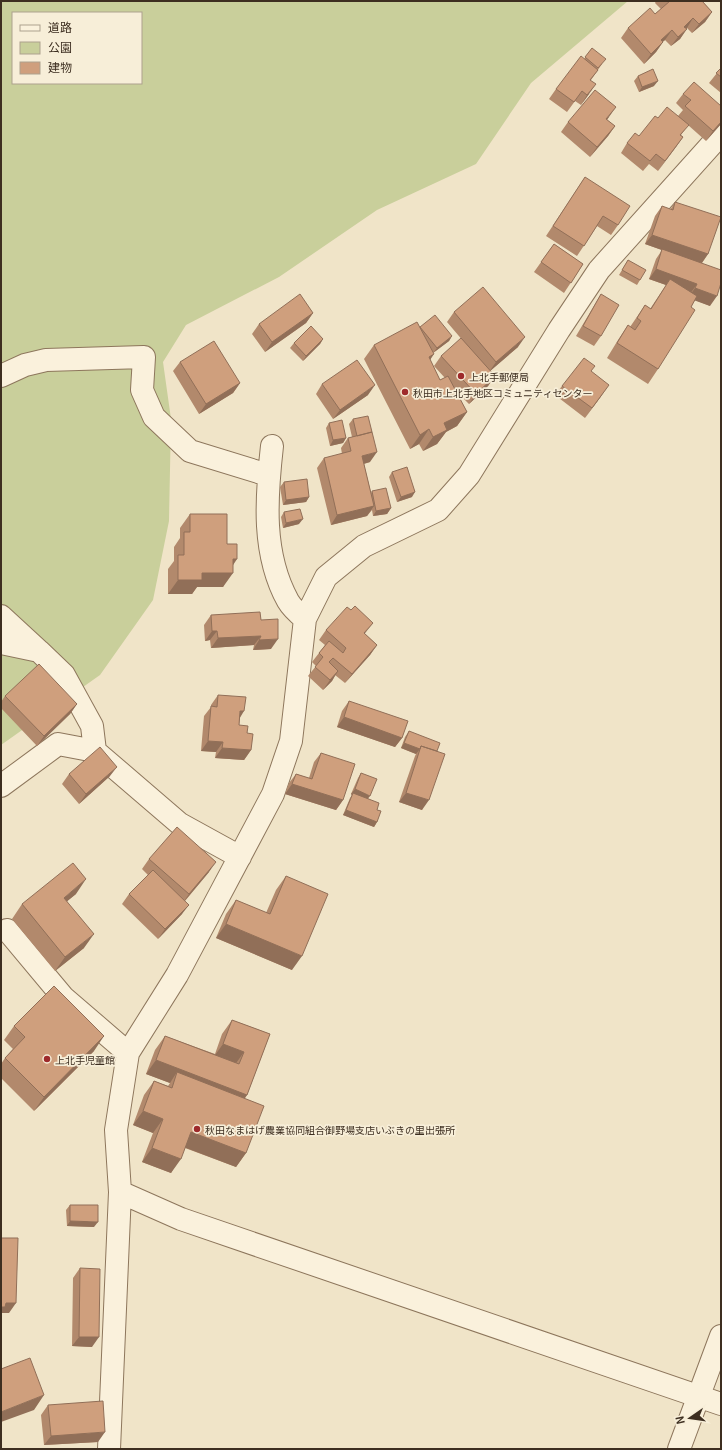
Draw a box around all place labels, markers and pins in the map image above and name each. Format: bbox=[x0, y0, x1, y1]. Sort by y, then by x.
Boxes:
place label: 上北手郵便局 bbox=[469, 369, 529, 384]
marker: 上北手郵便局 bbox=[456, 371, 466, 381]
place label: 秋田市上北手地区コミュニティセンター bbox=[413, 385, 592, 400]
marker: 秋田市上北手地区コミュニティセンター bbox=[400, 387, 410, 397]
place label: 上北手児童館 bbox=[55, 1052, 115, 1067]
marker: 上北手児童館 bbox=[42, 1054, 52, 1064]
place label: 秋田なまはげ農業協同組合御野場支店いぶきの里出張所 bbox=[205, 1122, 455, 1137]
marker: 秋田なまはげ農業協同組合御野場支店いぶきの里出張所 bbox=[192, 1124, 202, 1134]

